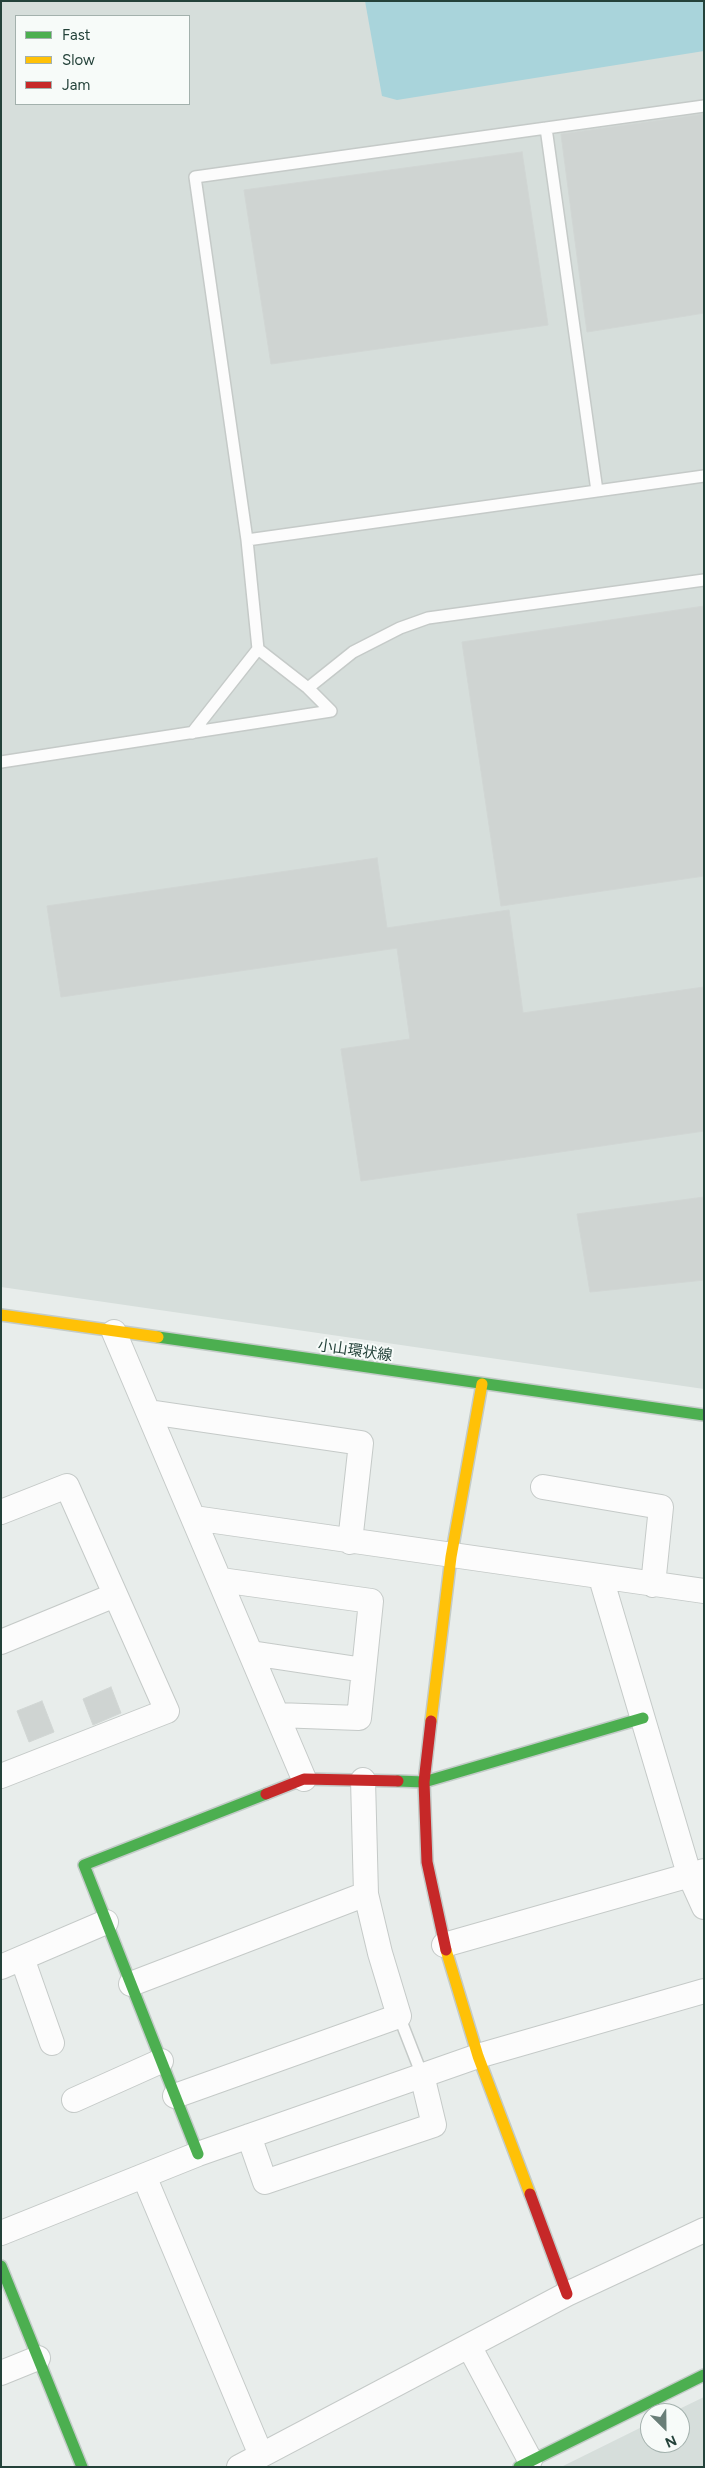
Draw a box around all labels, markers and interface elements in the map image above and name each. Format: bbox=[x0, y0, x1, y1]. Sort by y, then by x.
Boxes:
legend bbox=[15, 15, 190, 105]
text: Fast bbox=[62, 26, 90, 44]
text: Slow bbox=[62, 51, 95, 69]
text: Jam bbox=[62, 76, 90, 94]
street label: 小山環状線 bbox=[317, 1337, 393, 1365]
north arrow bbox=[640, 2403, 690, 2453]
text: N bbox=[662, 2431, 679, 2451]

